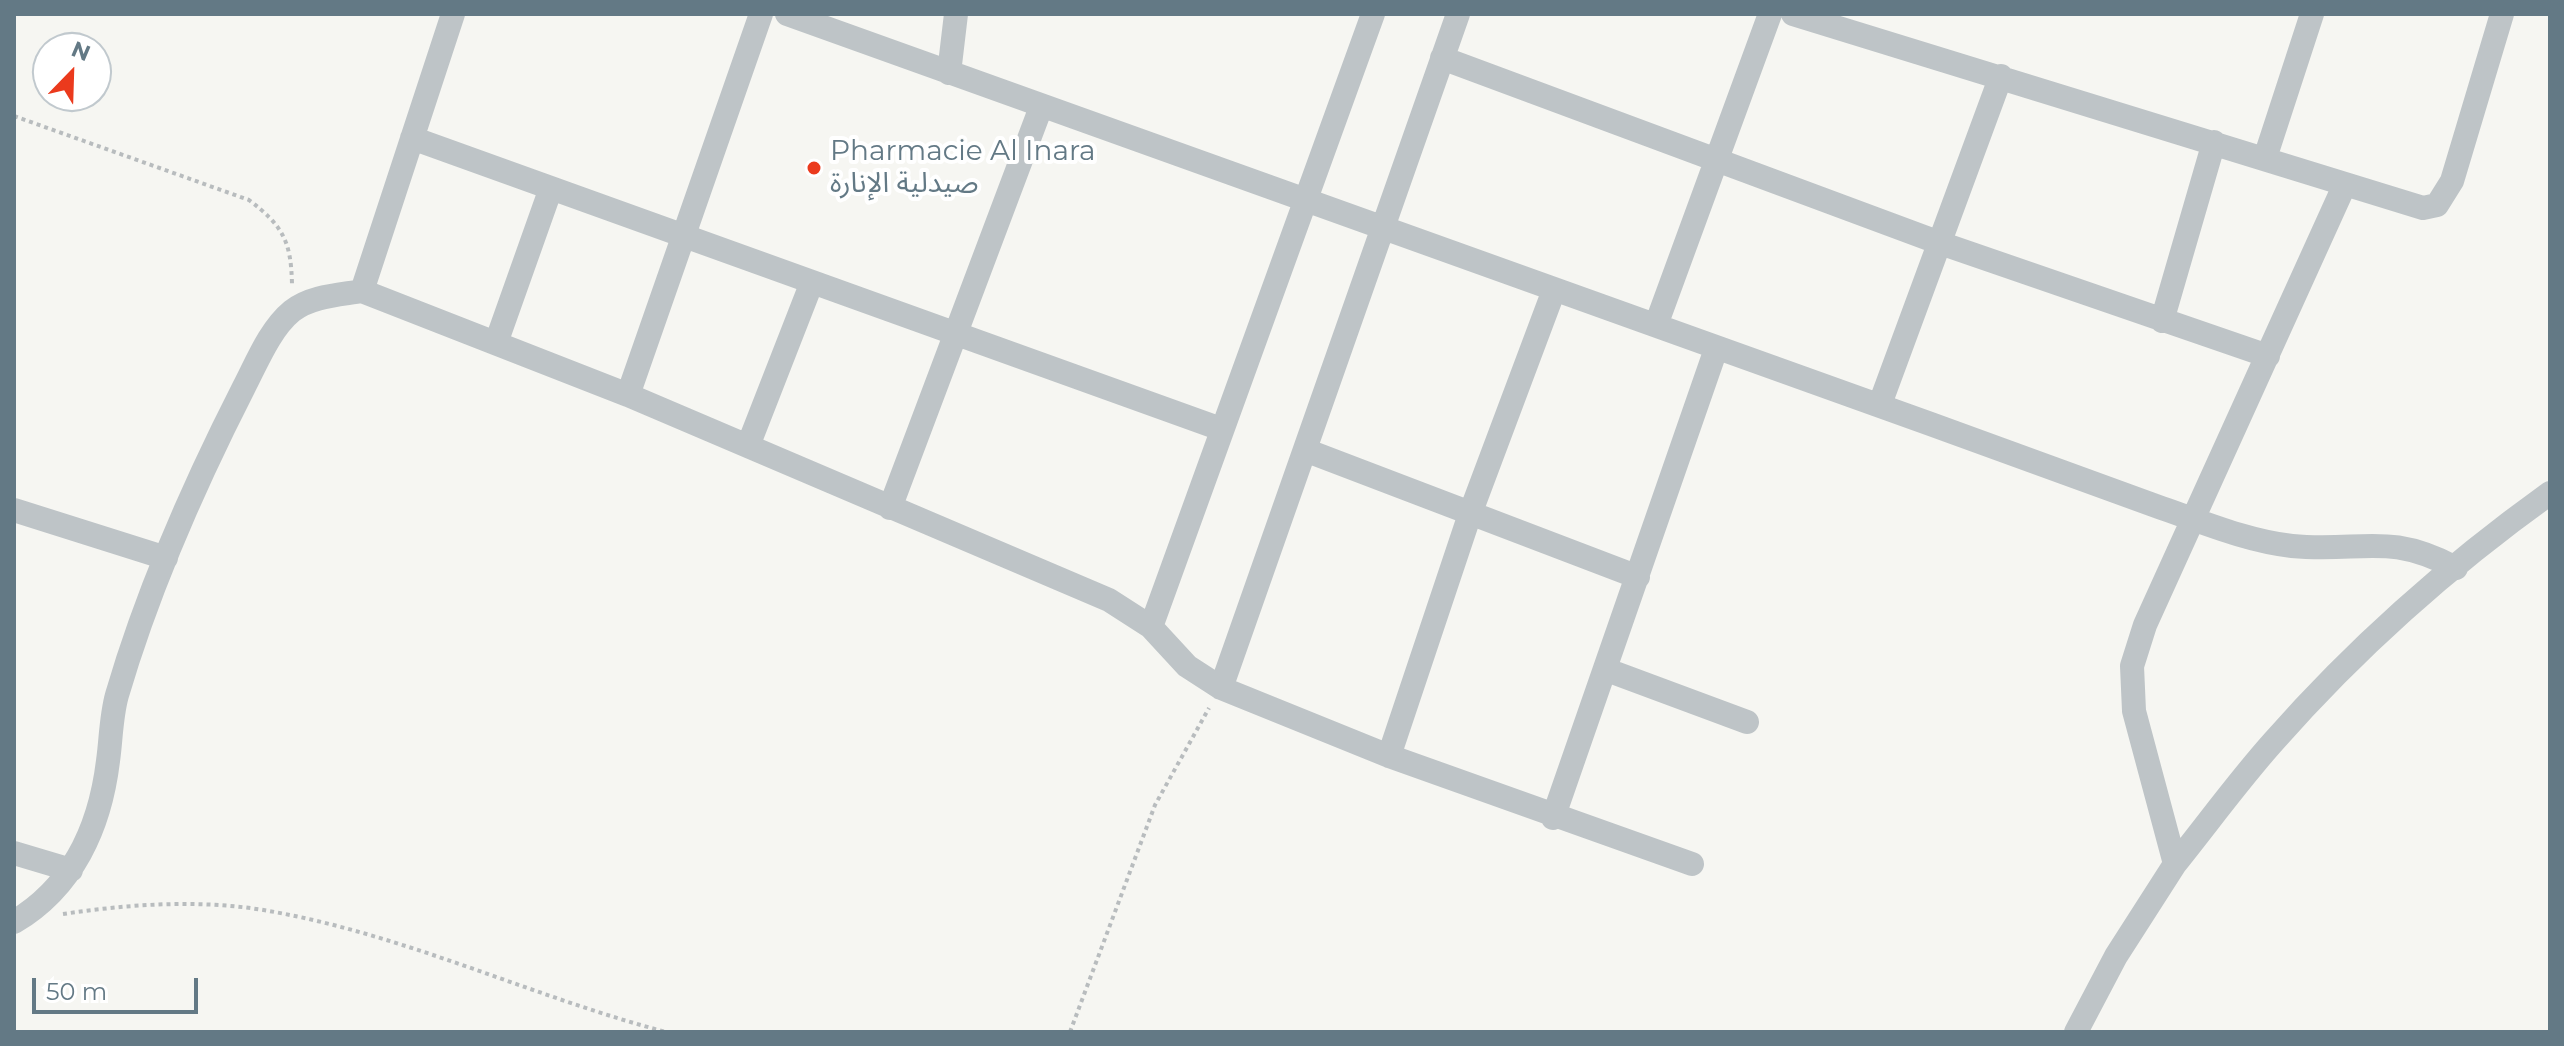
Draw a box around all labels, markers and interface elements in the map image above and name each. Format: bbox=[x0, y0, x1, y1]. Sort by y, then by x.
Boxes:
north arrow bbox=[32, 32, 112, 112]
text: N bbox=[67, 35, 94, 67]
place label: Pharmacie Al Inara صيدلية الإنارة bbox=[830, 135, 1096, 201]
marker: Pharmacie Al Inara صيدلية الإنارة bbox=[805, 159, 823, 177]
scale bar bbox=[36, 962, 202, 1012]
text: 50 m bbox=[46, 977, 107, 1006]

